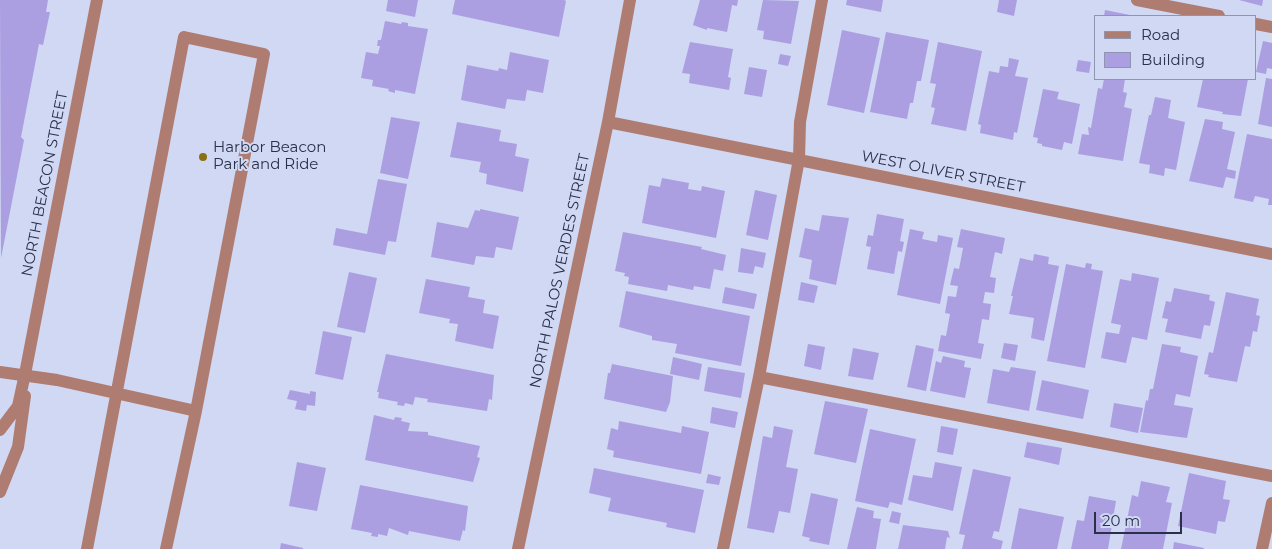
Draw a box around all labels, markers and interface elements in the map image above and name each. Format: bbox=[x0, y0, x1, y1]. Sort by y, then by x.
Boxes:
legend bbox=[1094, 15, 1257, 80]
text: Road bbox=[1141, 25, 1180, 44]
text: Building bbox=[1141, 50, 1205, 69]
street label: NORTH BEACON STREET bbox=[18, 90, 72, 278]
place label: Harbor Beacon Park and Ride bbox=[213, 139, 326, 174]
street label: WEST OLIVER STREET bbox=[860, 147, 1026, 197]
marker: Harbor Beacon Park and Ride bbox=[197, 151, 209, 163]
street label: NORTH PALOS VERDES STREET bbox=[526, 152, 594, 390]
scale bar bbox=[1097, 502, 1184, 534]
text: 20 m bbox=[1102, 511, 1140, 530]

